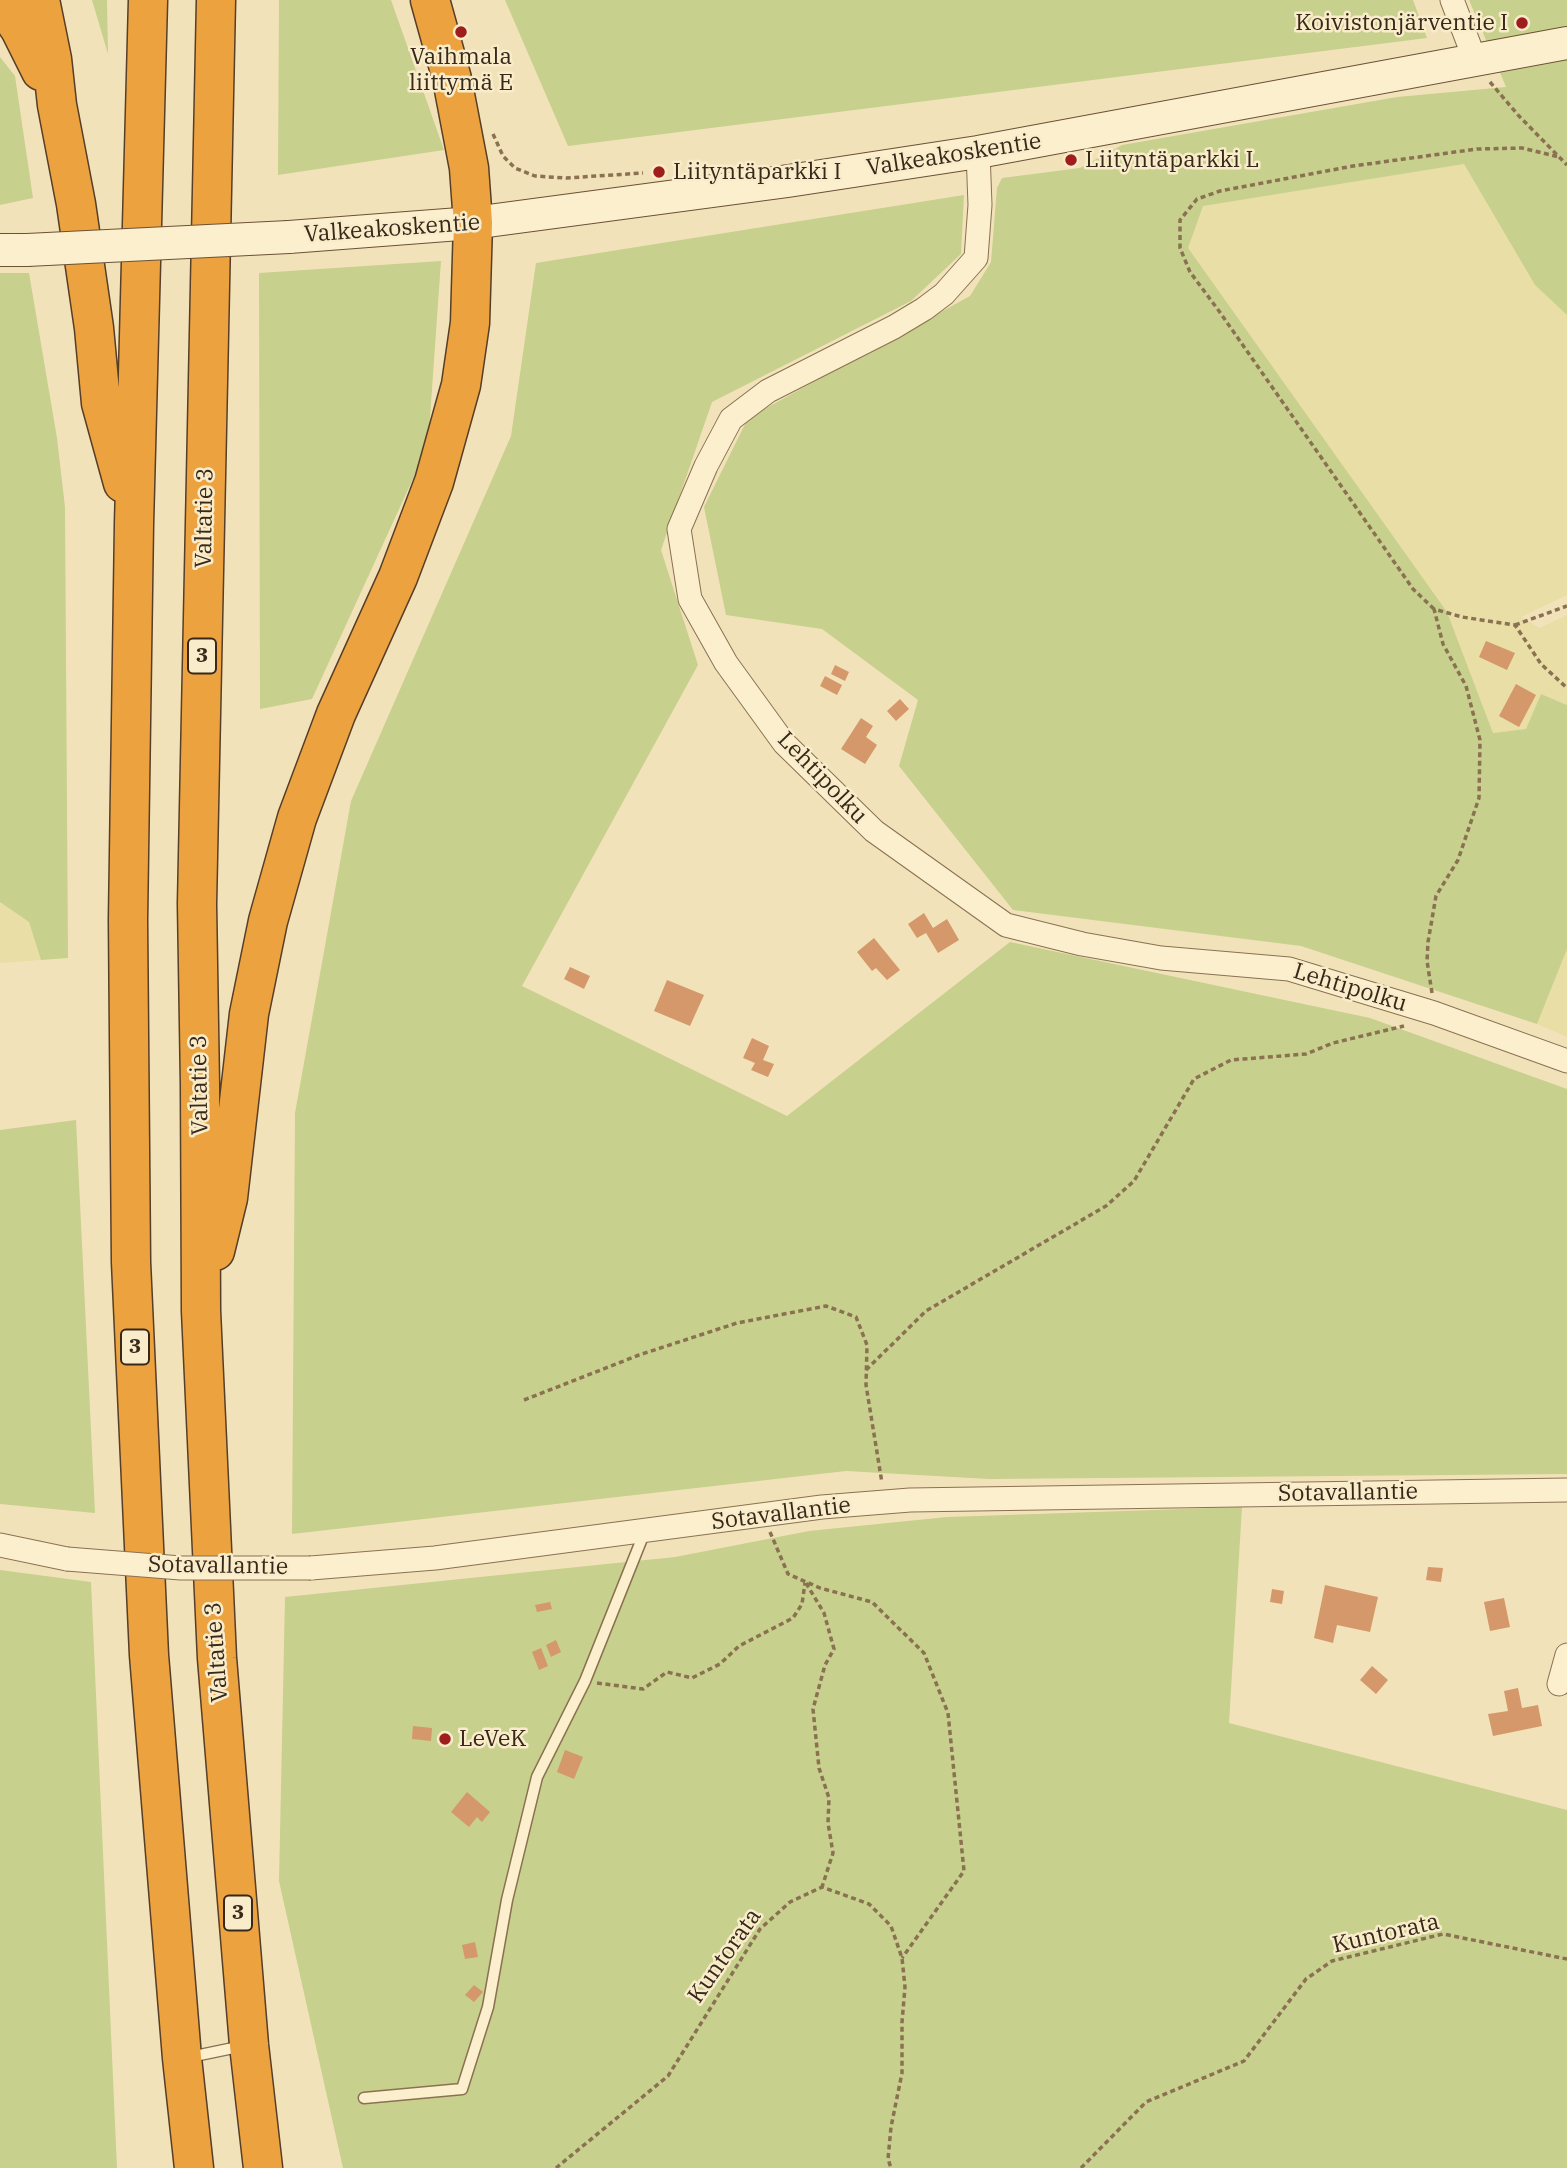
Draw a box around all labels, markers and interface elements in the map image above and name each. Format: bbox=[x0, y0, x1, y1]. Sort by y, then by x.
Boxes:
place label: Koivistonjärventie I bbox=[1295, 9, 1508, 37]
marker: Koivistonjärventie I bbox=[1514, 15, 1530, 31]
marker: Vaihmala liittymä E bbox=[453, 24, 469, 40]
place label: Vaihmala liittymä E bbox=[409, 43, 513, 97]
street label: Valkeakoskentie bbox=[865, 128, 1043, 182]
place label: Liityntäparkki L bbox=[1085, 146, 1259, 174]
marker: Liityntäparkki L bbox=[1063, 152, 1079, 168]
place label: Liityntäparkki I bbox=[673, 158, 841, 186]
marker: Liityntäparkki I bbox=[651, 164, 667, 180]
street label: Valkeakoskentie bbox=[303, 209, 481, 249]
street label: Valtatie 3 bbox=[190, 468, 220, 568]
road number: 3 bbox=[188, 638, 216, 674]
street label: Lehtipolku bbox=[771, 726, 873, 830]
street label: Lehtipolku bbox=[1290, 958, 1410, 1018]
street label: Valtatie 3 bbox=[185, 1035, 215, 1135]
road number: 3 bbox=[121, 1330, 149, 1364]
street label: Sotavallantie bbox=[1278, 1478, 1418, 1508]
street label: Sotavallantie bbox=[710, 1492, 852, 1536]
street label: Sotavallantie bbox=[148, 1551, 288, 1581]
street label: Valtatie 3 bbox=[200, 1601, 234, 1703]
place label: LeVeK bbox=[459, 1725, 527, 1753]
marker: LeVeK bbox=[437, 1731, 453, 1747]
road number: 3 bbox=[224, 1896, 252, 1930]
street label: Kuntorata bbox=[682, 1903, 768, 2009]
street label: Kuntorata bbox=[1330, 1908, 1442, 1960]

